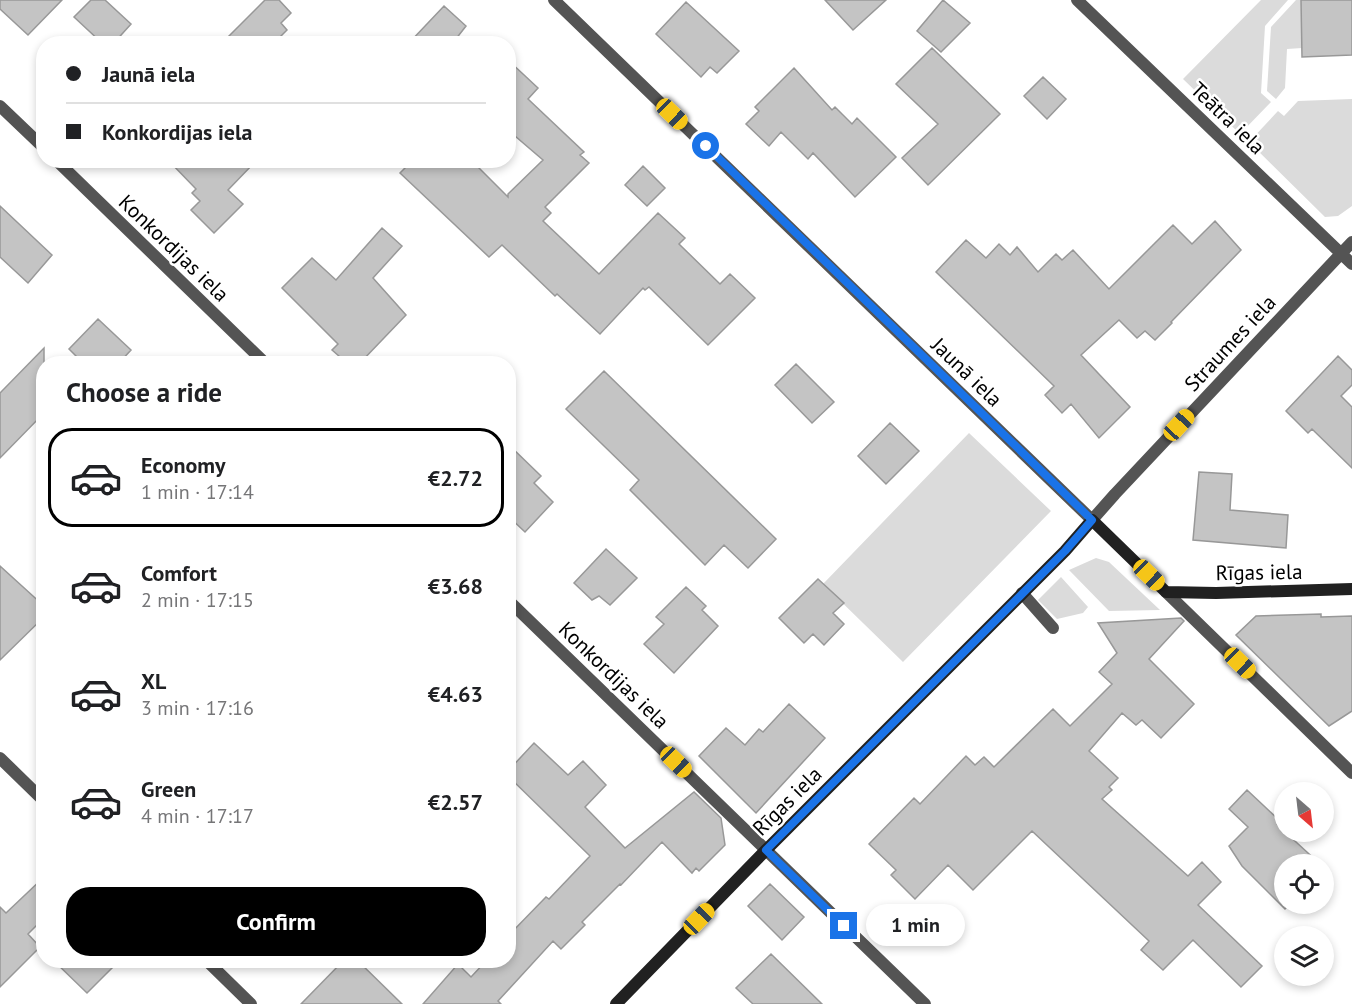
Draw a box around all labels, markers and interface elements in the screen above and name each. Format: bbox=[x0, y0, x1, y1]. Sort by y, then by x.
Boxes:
text: Jaunā iela bbox=[102, 60, 195, 88]
street label: Teātra iela bbox=[1185, 76, 1271, 160]
car bbox=[653, 95, 691, 133]
text: Konkordijas iela bbox=[102, 118, 252, 146]
route start bbox=[692, 132, 719, 159]
street label: Konkordijas iela bbox=[113, 189, 235, 307]
street label: Straumes iela bbox=[1178, 289, 1282, 397]
street label: Jaunā iela bbox=[925, 331, 1008, 412]
text: Choose a ride bbox=[66, 375, 222, 409]
car bbox=[1160, 406, 1198, 444]
icon: car bbox=[69, 451, 123, 505]
text: Economy bbox=[141, 451, 225, 479]
text: €2.72 bbox=[428, 464, 483, 492]
text: 1 min · 17:14 bbox=[141, 479, 254, 505]
car bbox=[1130, 556, 1168, 594]
street label: Rīgas iela bbox=[1215, 558, 1303, 586]
icon: car bbox=[69, 559, 123, 613]
text: Comfort bbox=[141, 559, 217, 587]
text: €3.68 bbox=[428, 572, 483, 600]
text: 2 min · 17:15 bbox=[141, 587, 254, 613]
street label: Konkordijas iela bbox=[553, 616, 675, 734]
car bbox=[1221, 644, 1259, 682]
icon: car bbox=[69, 667, 123, 721]
text: XL bbox=[141, 667, 166, 695]
text: €4.63 bbox=[428, 680, 483, 708]
text: 3 min · 17:16 bbox=[141, 695, 254, 721]
car bbox=[657, 743, 695, 781]
street label: Rīgas iela bbox=[747, 761, 827, 841]
icon: car bbox=[69, 775, 123, 829]
text: Green bbox=[141, 775, 196, 803]
north arrow bbox=[1274, 782, 1334, 842]
map controls bbox=[1274, 782, 1334, 986]
text: €2.57 bbox=[428, 788, 483, 816]
text: 4 min · 17:17 bbox=[141, 803, 254, 829]
button: locate bbox=[1274, 854, 1334, 914]
button: Confirm bbox=[66, 887, 486, 956]
car bbox=[680, 900, 718, 938]
callout: 1 min bbox=[865, 905, 964, 947]
route end bbox=[830, 912, 857, 939]
text: 1 min bbox=[891, 912, 940, 938]
button: layers bbox=[1274, 926, 1334, 986]

